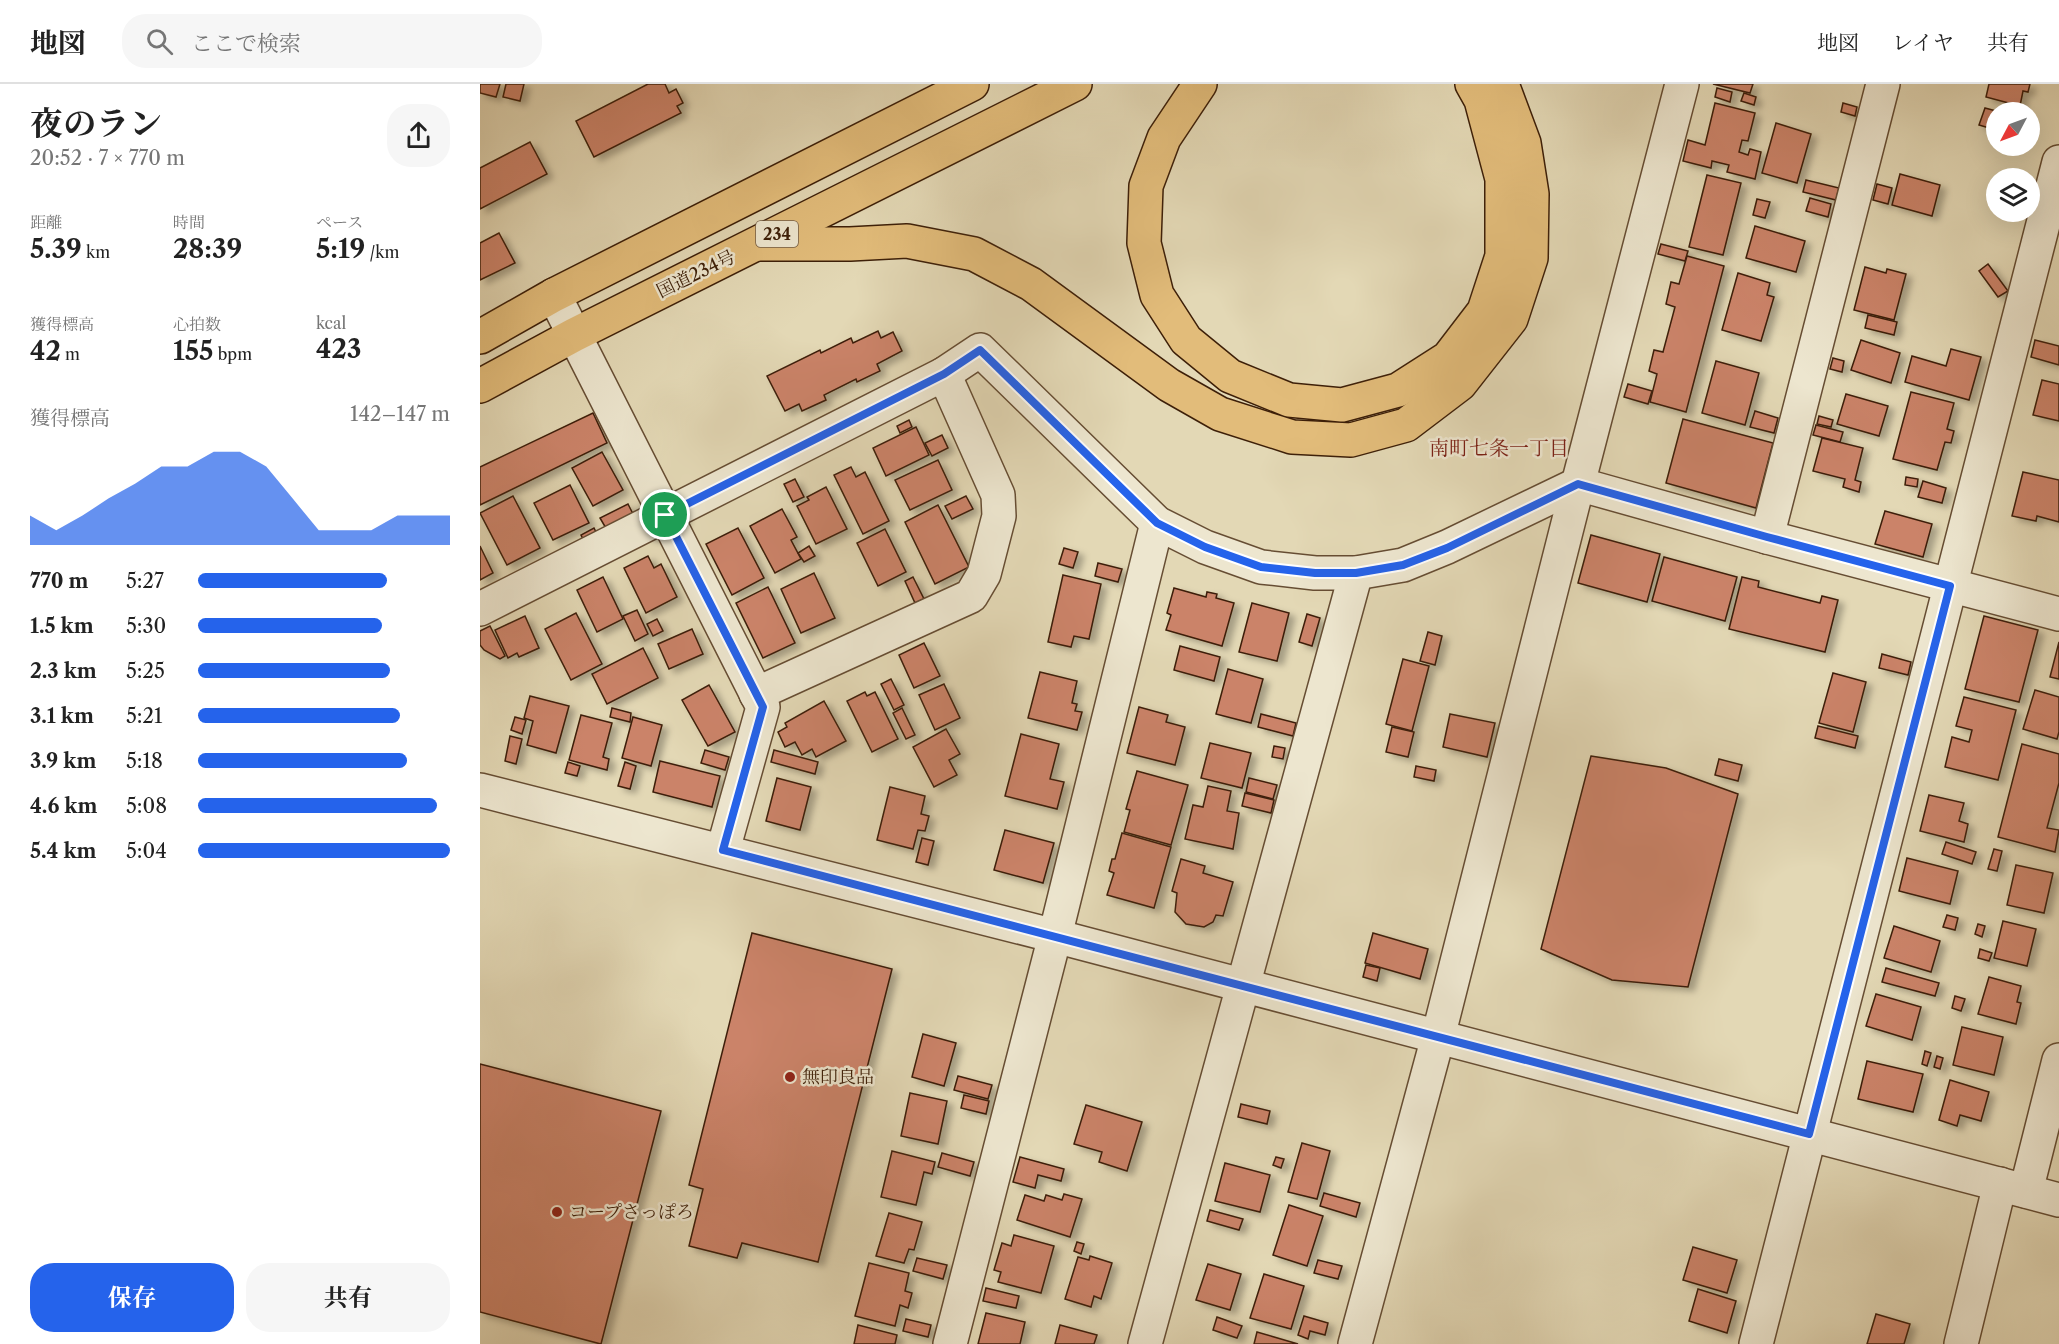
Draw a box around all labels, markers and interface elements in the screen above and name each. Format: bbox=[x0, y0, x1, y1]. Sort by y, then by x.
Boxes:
search box bbox=[122, 14, 542, 68]
icon: search bbox=[143, 25, 176, 58]
text: 地図 bbox=[30, 26, 86, 60]
text: ここで検索 bbox=[191, 30, 301, 57]
text: 地図 bbox=[1817, 30, 1859, 55]
text: レイヤ bbox=[1892, 30, 1954, 55]
text: 共有 bbox=[1987, 30, 2029, 55]
north arrow bbox=[1986, 102, 2040, 156]
map controls bbox=[1986, 102, 2040, 222]
text: 夜のラン bbox=[30, 103, 162, 144]
button: share bbox=[387, 104, 450, 167]
text: 20:52 · 7 × 770 m bbox=[30, 146, 185, 170]
button: layers bbox=[1986, 168, 2040, 222]
text: 距離 bbox=[30, 212, 62, 232]
text: 時間 bbox=[173, 212, 205, 232]
text: ペース bbox=[316, 212, 363, 232]
road number: 234 bbox=[756, 221, 798, 247]
text: 5.39 bbox=[30, 233, 82, 265]
text: 28:39 bbox=[173, 233, 242, 265]
text: 5:19 bbox=[316, 233, 365, 265]
text: km bbox=[82, 242, 110, 262]
text: /km bbox=[365, 242, 399, 262]
street label: 国道234号 bbox=[653, 246, 739, 302]
text: kcal bbox=[316, 313, 346, 333]
text: 獲得標高 bbox=[30, 314, 94, 334]
text: 心拍数 bbox=[173, 314, 221, 334]
text: 423 bbox=[316, 333, 361, 365]
text: 42 bbox=[30, 335, 61, 367]
text: 155 bbox=[173, 335, 213, 367]
text: m bbox=[61, 344, 80, 364]
text: bpm bbox=[213, 344, 252, 364]
text: 142–147 m bbox=[350, 402, 450, 426]
text: 獲得標高 bbox=[30, 406, 110, 430]
district label: 南町七条一丁目 bbox=[1429, 436, 1569, 460]
pin bbox=[639, 489, 690, 540]
icon: arrive bbox=[648, 498, 681, 531]
text: 770 m bbox=[30, 569, 89, 593]
text: 5:27 bbox=[126, 569, 164, 593]
text: 1.5 km bbox=[30, 614, 94, 638]
text: 5:30 bbox=[126, 614, 166, 638]
text: 2.3 km bbox=[30, 659, 97, 683]
text: 5:25 bbox=[126, 659, 165, 683]
text: 3.1 km bbox=[30, 704, 94, 728]
text: 5:21 bbox=[126, 704, 162, 728]
text: 3.9 km bbox=[30, 749, 96, 773]
text: 5:18 bbox=[126, 749, 163, 773]
text: 4.6 km bbox=[30, 794, 97, 818]
text: 5:08 bbox=[126, 794, 167, 818]
text: 5.4 km bbox=[30, 839, 97, 863]
text: 5:04 bbox=[126, 839, 167, 863]
place label: 無印良品 bbox=[802, 1066, 874, 1088]
marker: 無印良品 bbox=[783, 1070, 797, 1084]
place label: コープさっぽろ bbox=[569, 1201, 694, 1223]
marker: コープさっぽろ bbox=[550, 1205, 564, 1219]
button: 保存 bbox=[30, 1263, 234, 1332]
button: 共有 bbox=[246, 1263, 450, 1332]

